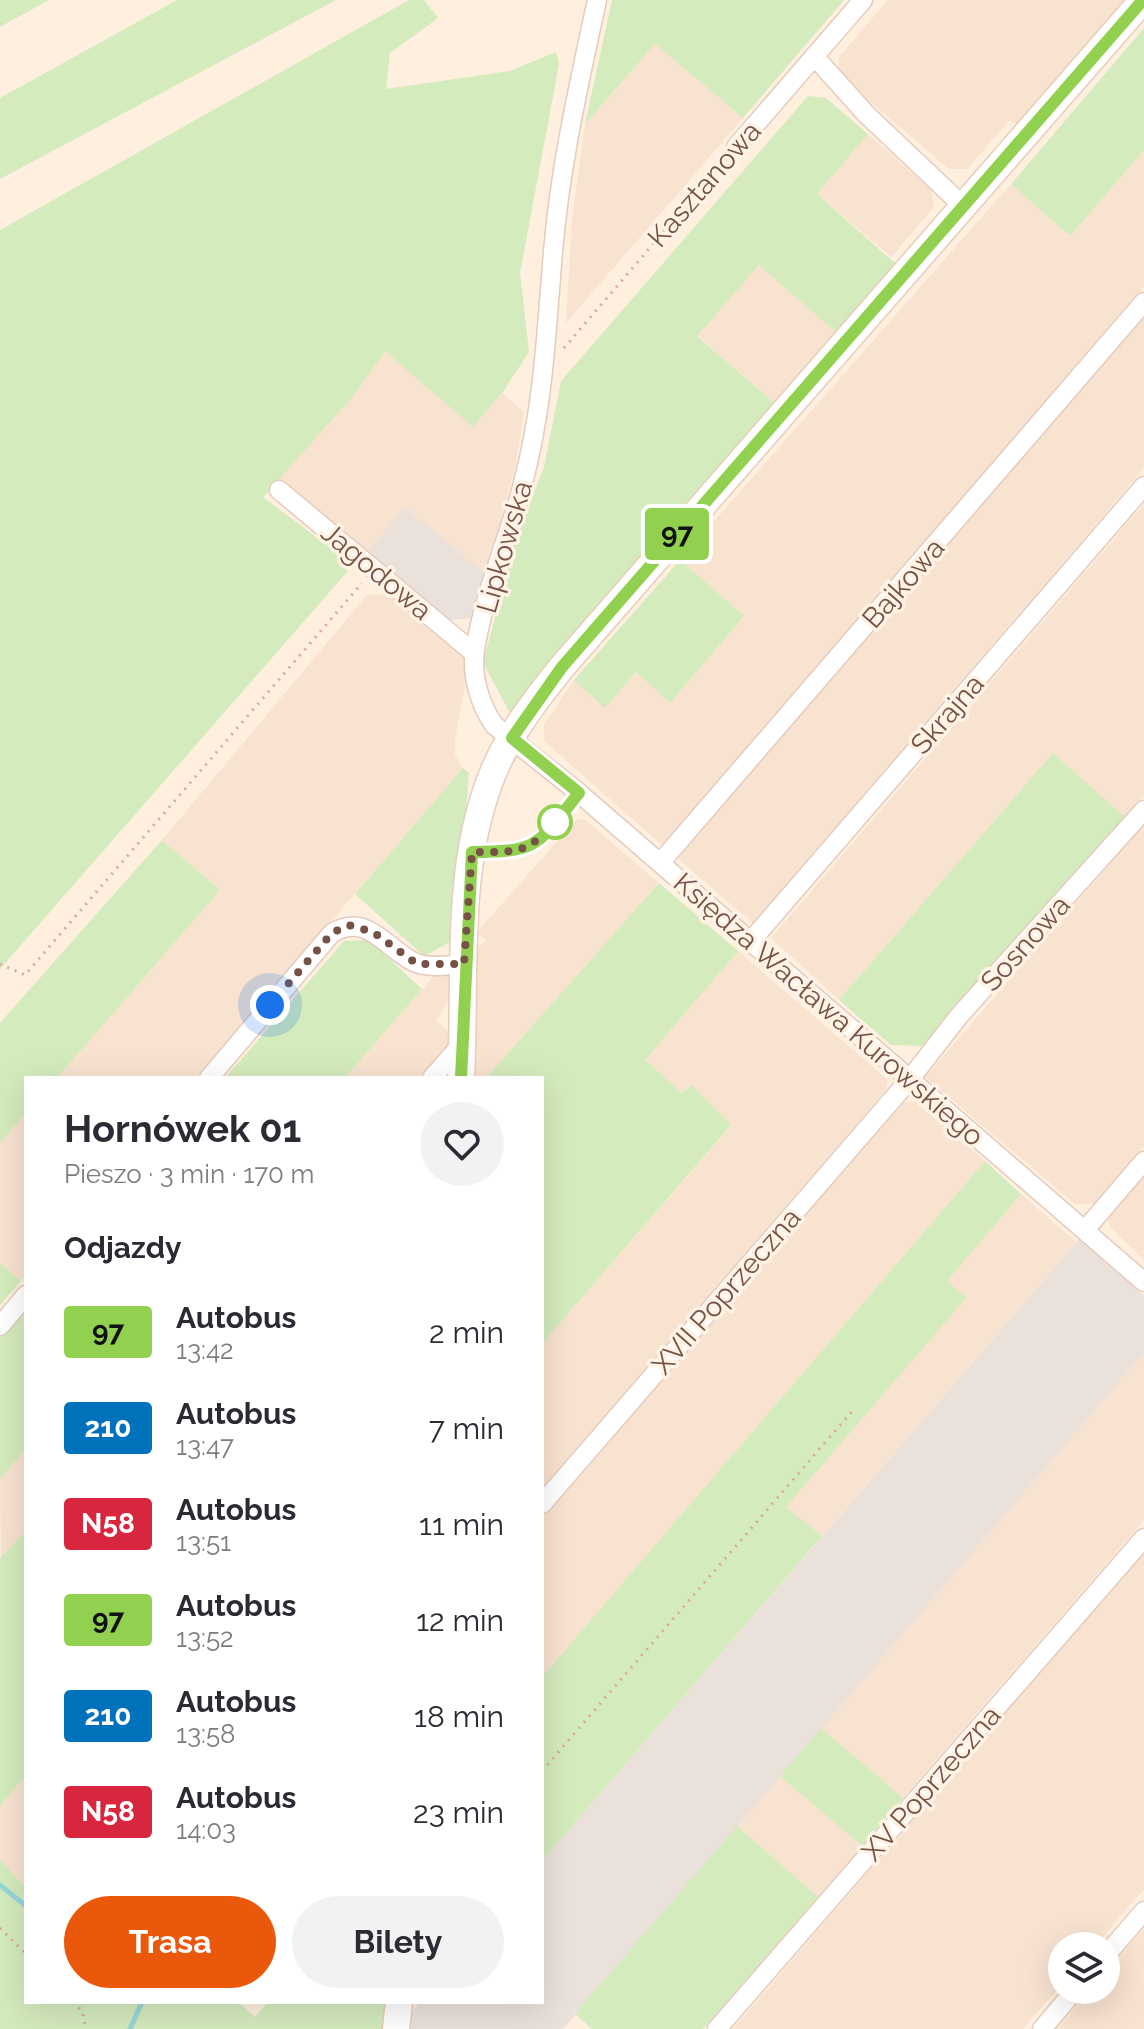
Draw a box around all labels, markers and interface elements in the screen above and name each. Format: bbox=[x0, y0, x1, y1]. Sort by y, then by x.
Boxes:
street label: Kasztanowa bbox=[641, 115, 768, 254]
street label: Lipkowska bbox=[470, 477, 539, 617]
line badge: 97 bbox=[641, 508, 713, 560]
street label: Jagodowa bbox=[315, 516, 438, 627]
text: 97 bbox=[661, 517, 693, 550]
street label: Bajkowa bbox=[855, 532, 951, 635]
street label: Skrajna bbox=[904, 668, 991, 761]
unlabelled marker bbox=[538, 805, 572, 839]
street label: Księdza Wacława Kurowskiego bbox=[667, 866, 990, 1153]
street label: Sosnowa bbox=[974, 889, 1077, 998]
your location bbox=[250, 985, 290, 1025]
button: heart bbox=[420, 1102, 504, 1186]
text: Hornówek 01 bbox=[64, 1106, 301, 1151]
text: Pieszo · 3 min · 170 m bbox=[64, 1159, 314, 1189]
street label: XVII Poprzeczna bbox=[645, 1202, 807, 1381]
text: Odjazdy bbox=[64, 1230, 181, 1265]
text: Autobus bbox=[176, 1300, 296, 1335]
text: 97 bbox=[92, 1315, 124, 1348]
text: 2 min bbox=[429, 1315, 504, 1350]
text: 13:42 bbox=[176, 1335, 234, 1365]
text: Autobus bbox=[176, 1396, 296, 1431]
text: 210 bbox=[85, 1411, 131, 1444]
text: 7 min bbox=[429, 1411, 504, 1446]
text: 13:47 bbox=[176, 1431, 234, 1461]
text: Autobus bbox=[176, 1492, 296, 1527]
text: N58 bbox=[81, 1507, 135, 1540]
text: 11 min bbox=[419, 1507, 504, 1542]
text: 13:51 bbox=[176, 1527, 231, 1557]
text: Autobus bbox=[176, 1588, 296, 1623]
text: 97 bbox=[92, 1603, 124, 1636]
text: 12 min bbox=[416, 1603, 504, 1638]
text: 13:52 bbox=[176, 1623, 234, 1653]
text: Autobus bbox=[176, 1684, 296, 1719]
text: 210 bbox=[85, 1699, 131, 1732]
text: 18 min bbox=[414, 1699, 504, 1734]
street label: XV Poprzeczna bbox=[855, 1699, 1008, 1868]
text: 13:58 bbox=[176, 1719, 236, 1749]
text: Autobus bbox=[176, 1780, 296, 1815]
text: N58 bbox=[81, 1795, 135, 1828]
text: 23 min bbox=[413, 1795, 504, 1830]
text: 14:03 bbox=[176, 1815, 236, 1845]
button: Trasa bbox=[64, 1896, 276, 1988]
button: Bilety bbox=[292, 1896, 504, 1988]
map controls bbox=[1048, 1932, 1120, 2004]
button: layers bbox=[1048, 1932, 1120, 2004]

